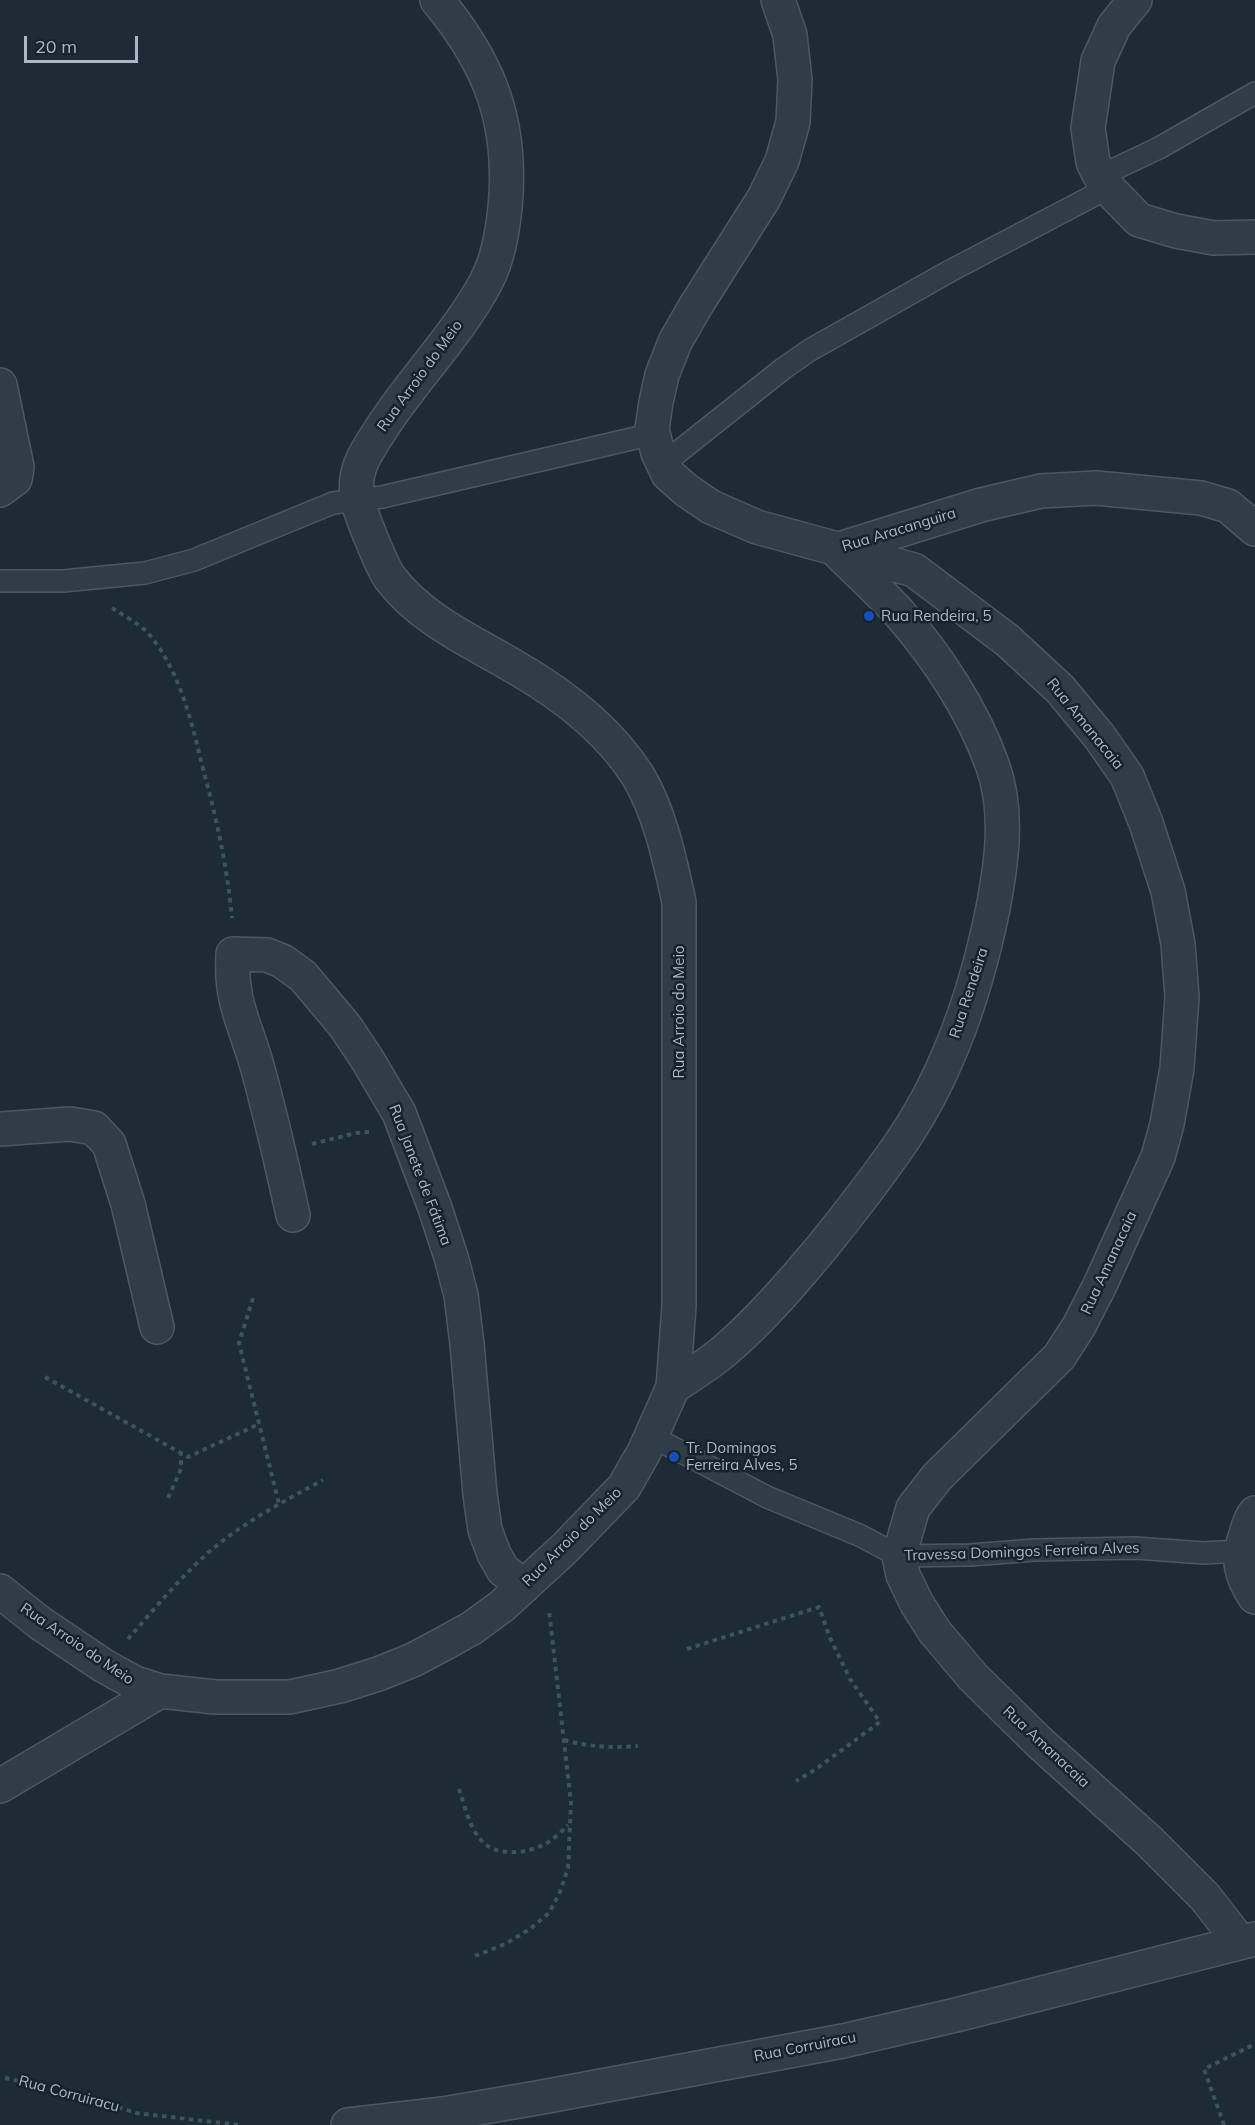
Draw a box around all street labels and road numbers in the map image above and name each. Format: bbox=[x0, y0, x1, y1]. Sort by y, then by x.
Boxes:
street label: Rua Arroio do Meio bbox=[374, 317, 466, 435]
street label: Rua Aracanguira bbox=[840, 504, 958, 556]
street label: Rua Amanacaia bbox=[1043, 675, 1127, 773]
street label: Rua Arroio do Meio bbox=[670, 945, 688, 1079]
street label: Rua Rendeira bbox=[946, 945, 992, 1041]
street label: Rua Janete de Fátima bbox=[385, 1102, 455, 1248]
street label: Rua Amanacaia bbox=[1077, 1209, 1141, 1317]
street label: Rua Arroio do Meio bbox=[519, 1484, 625, 1590]
street label: Travessa Domingos Ferreira Alves bbox=[904, 1539, 1140, 1565]
street label: Rua Arroio do Meio bbox=[17, 1599, 137, 1689]
street label: Rua Amanacaia bbox=[999, 1702, 1093, 1792]
street label: Rua Corruiracu bbox=[752, 2028, 858, 2066]
street label: Rua Corruiracu bbox=[17, 2072, 121, 2116]

